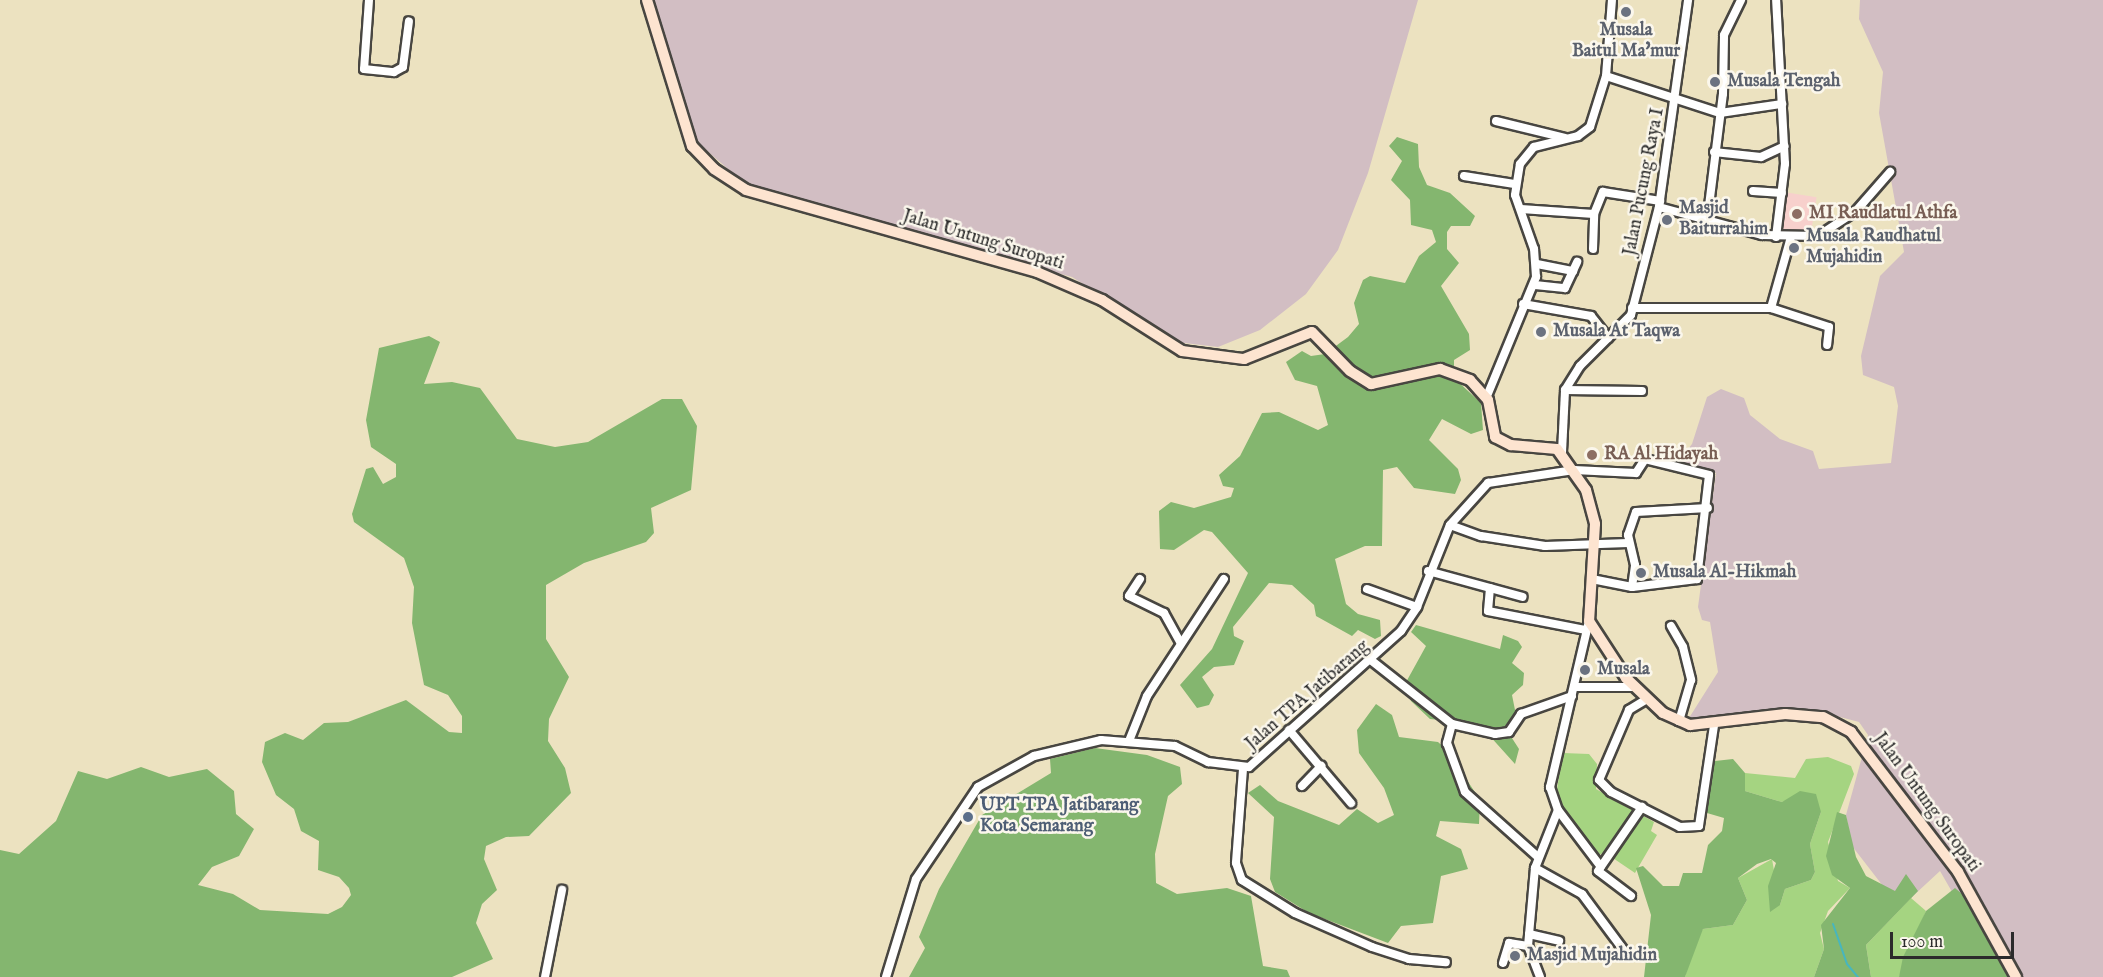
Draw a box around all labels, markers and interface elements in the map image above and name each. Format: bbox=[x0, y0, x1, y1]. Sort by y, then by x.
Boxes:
marker: Musala Baitul Ma'mur bbox=[1619, 5, 1633, 19]
place label: Musala Baitul Ma'mur bbox=[1572, 21, 1680, 63]
place label: Musala Tengah bbox=[1727, 71, 1840, 93]
marker: Musala Tengah bbox=[1708, 75, 1722, 89]
street label: Jalan Pucung Raya I bbox=[1620, 106, 1670, 258]
place label: Masjid Baiturrahim bbox=[1679, 199, 1768, 242]
place label: MI Raudlatul Athfa bbox=[1809, 203, 1957, 225]
street label: Jalan Untung Suropati bbox=[900, 206, 1066, 276]
marker: MI Raudlatul Athfa bbox=[1790, 207, 1804, 221]
marker: Masjid Baiturrahim bbox=[1660, 213, 1674, 227]
place label: Musala Raudhatul Mujahidin bbox=[1806, 227, 1941, 270]
marker: Musala Raudhatul Mujahidin bbox=[1787, 241, 1801, 255]
place label: Musala At Taqwa bbox=[1553, 321, 1680, 343]
marker: Musala At Taqwa bbox=[1534, 325, 1548, 339]
place label: RA Al Hidayah bbox=[1604, 444, 1718, 466]
marker: RA Al Hidayah bbox=[1585, 448, 1599, 462]
place label: Musala Al-Hikmah bbox=[1653, 562, 1796, 584]
marker: Musala Al-Hikmah bbox=[1634, 566, 1648, 580]
street label: Jalan TPA Jatibarang bbox=[1242, 636, 1374, 756]
place label: Musala bbox=[1597, 659, 1650, 681]
marker: Musala bbox=[1578, 663, 1592, 677]
street label: Jalan Untung Suropati bbox=[1868, 729, 1984, 877]
place label: UPT TPA Jatibarang Kota Semarang bbox=[980, 796, 1139, 838]
marker: UPT TPA Jatibarang Kota Semarang bbox=[961, 810, 975, 824]
scale bar bbox=[1893, 920, 2018, 958]
text: 100 m bbox=[1901, 931, 1943, 954]
place label: Masjid Mujahidin bbox=[1527, 945, 1657, 967]
marker: Masjid Mujahidin bbox=[1508, 949, 1522, 963]

